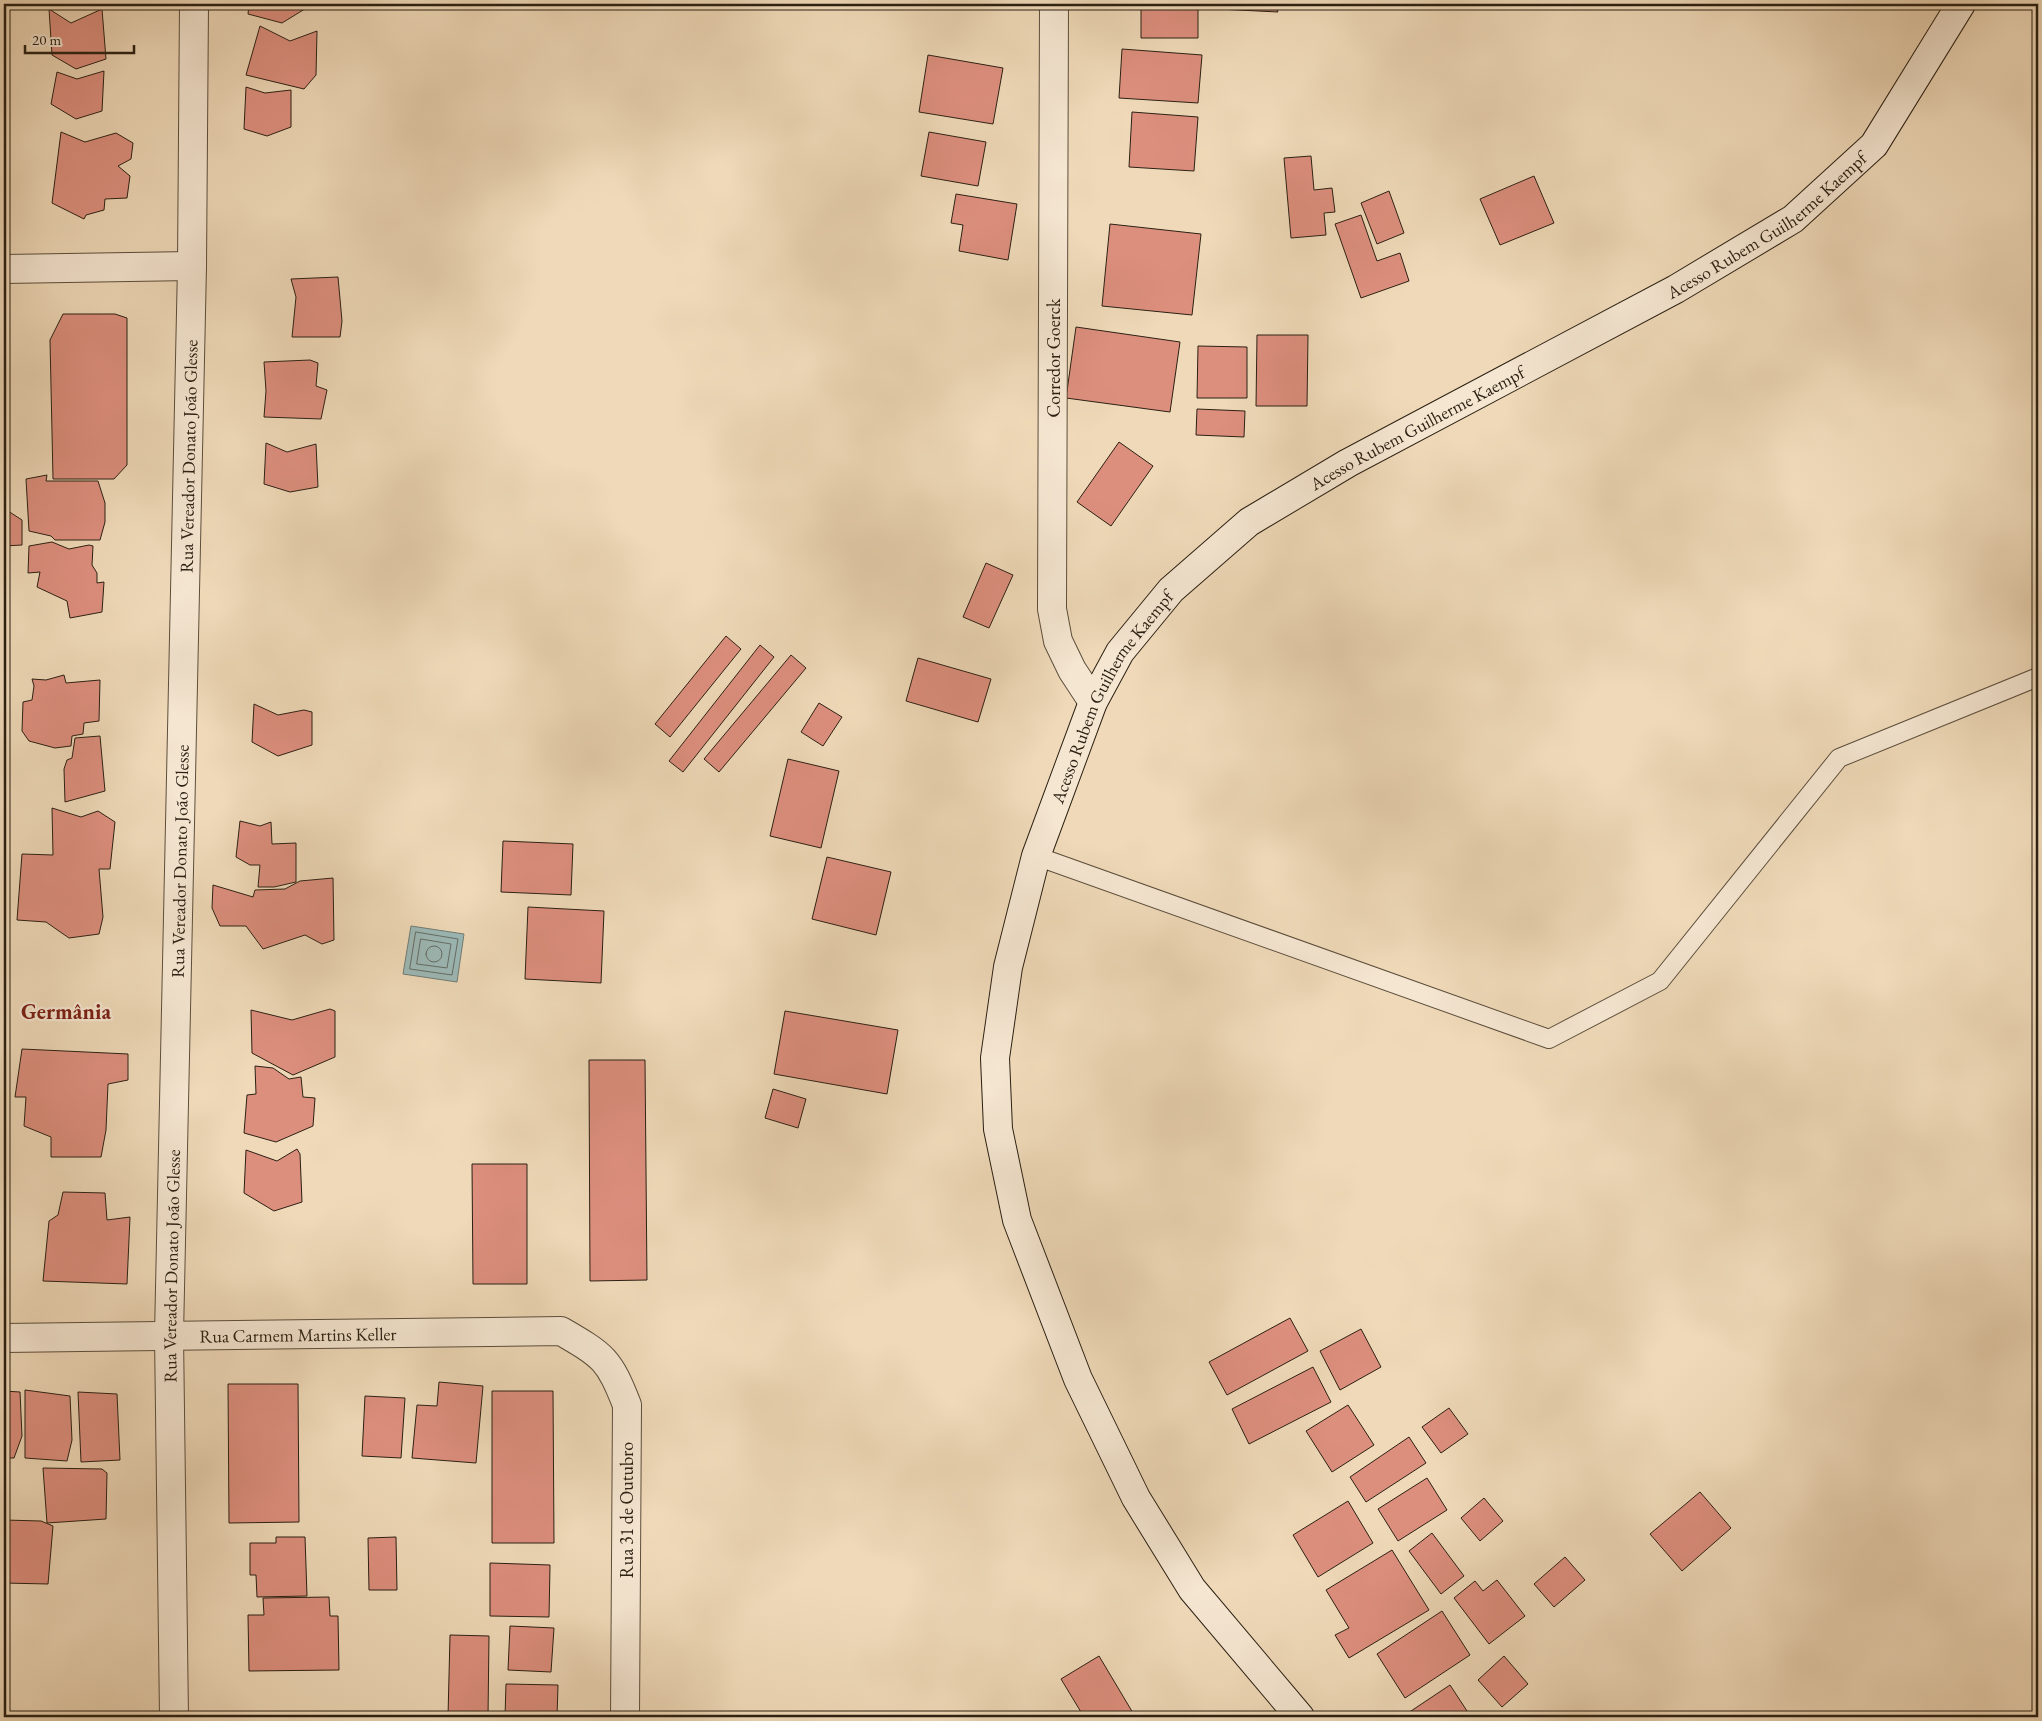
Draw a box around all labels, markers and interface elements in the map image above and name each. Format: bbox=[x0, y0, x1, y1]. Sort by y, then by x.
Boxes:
scale bar bbox=[25, 22, 134, 54]
text: 20 m bbox=[32, 30, 61, 49]
street label: Acesso Rubem Guilherme Kaempf bbox=[1662, 145, 1873, 304]
street label: Corredor Goerck bbox=[1042, 298, 1065, 418]
street label: Rua Vereador Donato João Glesse bbox=[174, 339, 202, 573]
street label: Acesso Rubem Guilherme Kaempf bbox=[1304, 359, 1530, 495]
street label: Acesso Rubem Guilherme Kaempf bbox=[1045, 584, 1179, 807]
street label: Rua Vereador Donato João Glesse bbox=[165, 744, 193, 978]
district label: Germânia bbox=[21, 997, 111, 1026]
street label: Rua Vereador Donato João Glesse bbox=[157, 1149, 184, 1383]
street label: Rua Carmem Martins Keller bbox=[199, 1322, 397, 1347]
street label: Rua 31 de Outubro bbox=[615, 1442, 638, 1578]

